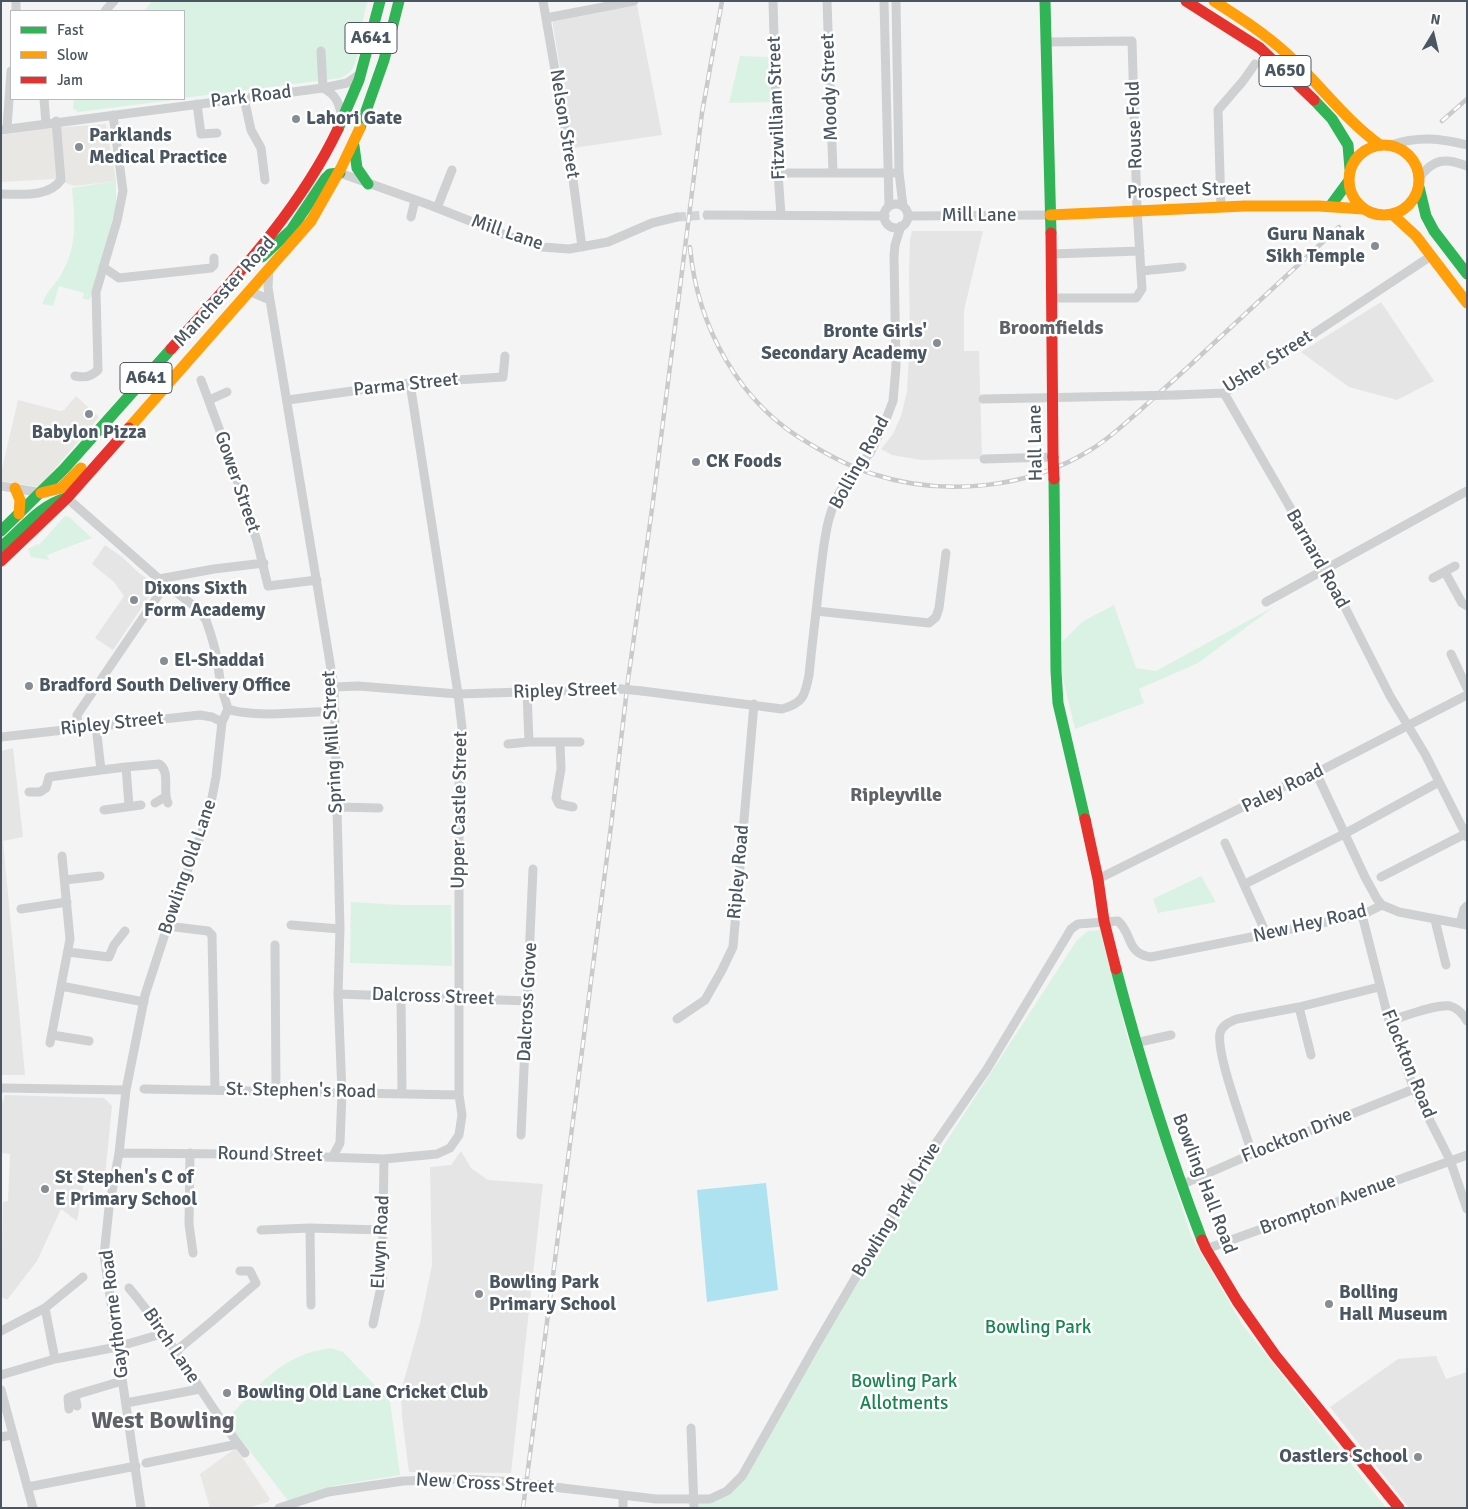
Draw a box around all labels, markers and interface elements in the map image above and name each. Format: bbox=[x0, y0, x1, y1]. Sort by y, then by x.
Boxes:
legend bbox=[10, 10, 185, 100]
north arrow bbox=[1408, 10, 1458, 60]
text: N bbox=[1429, 11, 1442, 29]
text: Fast bbox=[57, 21, 84, 39]
road number: A641 bbox=[345, 22, 397, 54]
street label: Moody Street bbox=[817, 33, 843, 141]
street label: Fitzwilliam Street bbox=[763, 36, 791, 180]
text: Slow bbox=[57, 46, 88, 64]
road number: A650 bbox=[1259, 56, 1311, 86]
street label: Nelson Street bbox=[544, 68, 584, 180]
text: Jam bbox=[57, 71, 83, 89]
street label: Park Road bbox=[209, 81, 293, 113]
street label: Rouse Fold bbox=[1122, 81, 1148, 169]
place label: Lahori Gate bbox=[306, 108, 402, 130]
marker: Lahori Gate bbox=[290, 113, 302, 125]
place label: Parklands Medical Practice bbox=[89, 125, 227, 169]
marker: Parklands Medical Practice bbox=[73, 141, 85, 153]
street label: Prospect Street bbox=[1127, 177, 1251, 205]
street label: Mill Lane bbox=[942, 205, 1016, 227]
street label: Mill Lane bbox=[468, 210, 546, 256]
place label: Guru Nanak Sikh Temple bbox=[1266, 224, 1365, 268]
street label: Manchester Road bbox=[170, 232, 280, 352]
marker: Guru Nanak Sikh Temple bbox=[1369, 240, 1381, 252]
district label: Broomfields bbox=[999, 317, 1103, 341]
place label: Bronte Girls' Secondary Academy bbox=[761, 321, 927, 365]
street label: Usher Street bbox=[1219, 326, 1317, 398]
marker: Bronte Girls' Secondary Academy bbox=[931, 337, 943, 349]
road number: A641 bbox=[120, 362, 172, 393]
street label: Parma Street bbox=[352, 368, 460, 402]
street label: Hall Lane bbox=[1024, 404, 1048, 482]
marker: Babylon Pizza bbox=[83, 408, 95, 420]
street label: Bolling Road bbox=[825, 413, 895, 513]
place label: Babylon Pizza bbox=[32, 422, 146, 444]
street label: Gower Street bbox=[209, 428, 265, 536]
place label: CK Foods bbox=[706, 451, 782, 473]
marker: CK Foods bbox=[690, 456, 702, 468]
street label: Barnard Road bbox=[1280, 505, 1354, 613]
place label: Dixons Sixth Form Academy bbox=[144, 578, 265, 622]
marker: Dixons Sixth Form Academy bbox=[128, 594, 140, 606]
place label: El-Shaddai bbox=[174, 650, 264, 672]
marker: El-Shaddai bbox=[158, 655, 170, 667]
street label: Spring Mill Street bbox=[318, 670, 348, 814]
place label: Bradford South Delivery Office bbox=[39, 675, 291, 697]
street label: Ripley Street bbox=[513, 678, 617, 704]
marker: Bradford South Delivery Office bbox=[23, 680, 35, 692]
street label: Ripley Street bbox=[59, 707, 165, 741]
street label: Upper Castle Street bbox=[447, 731, 473, 889]
street label: Paley Road bbox=[1238, 759, 1328, 819]
district label: Ripleyville bbox=[850, 784, 942, 808]
street label: Bowling Old Lane bbox=[154, 796, 222, 938]
street label: Ripley Road bbox=[724, 824, 754, 920]
street label: New Hey Road bbox=[1251, 900, 1369, 948]
street label: Dalcross Grove bbox=[513, 942, 543, 1062]
street label: Dalcross Street bbox=[371, 983, 495, 1011]
street label: Flockton Road bbox=[1376, 1006, 1440, 1122]
street label: St. Stephen's Road bbox=[226, 1078, 376, 1104]
street label: Flockton Drive bbox=[1238, 1104, 1356, 1168]
street label: Bowling Hall Road bbox=[1167, 1111, 1241, 1257]
street label: Bowling Park Drive bbox=[848, 1138, 946, 1282]
street label: Round Street bbox=[217, 1143, 323, 1167]
place label: St Stephen's C of E Primary School bbox=[55, 1167, 197, 1211]
street label: Brompton Avenue bbox=[1257, 1170, 1399, 1240]
marker: St Stephen's C of E Primary School bbox=[39, 1183, 51, 1195]
street label: Elwyn Road bbox=[367, 1194, 395, 1290]
street label: Gaythorne Road bbox=[96, 1248, 134, 1380]
place label: Bowling Park Primary School bbox=[489, 1272, 616, 1316]
place label: Bolling Hall Museum bbox=[1339, 1282, 1448, 1326]
marker: Bowling Park Primary School bbox=[473, 1288, 485, 1300]
marker: Bolling Hall Museum bbox=[1323, 1298, 1335, 1310]
street label: Birch Lane bbox=[138, 1304, 204, 1388]
park label: Bowling Park bbox=[985, 1317, 1091, 1339]
park label: Bowling Park Allotments bbox=[851, 1371, 957, 1415]
place label: Bowling Old Lane Cricket Club bbox=[237, 1382, 488, 1404]
marker: Bowling Old Lane Cricket Club bbox=[221, 1387, 233, 1399]
district label: West Bowling bbox=[91, 1408, 235, 1436]
place label: Oastlers School bbox=[1279, 1446, 1408, 1468]
marker: Oastlers School bbox=[1412, 1451, 1424, 1463]
street label: New Cross Street bbox=[415, 1469, 555, 1499]

